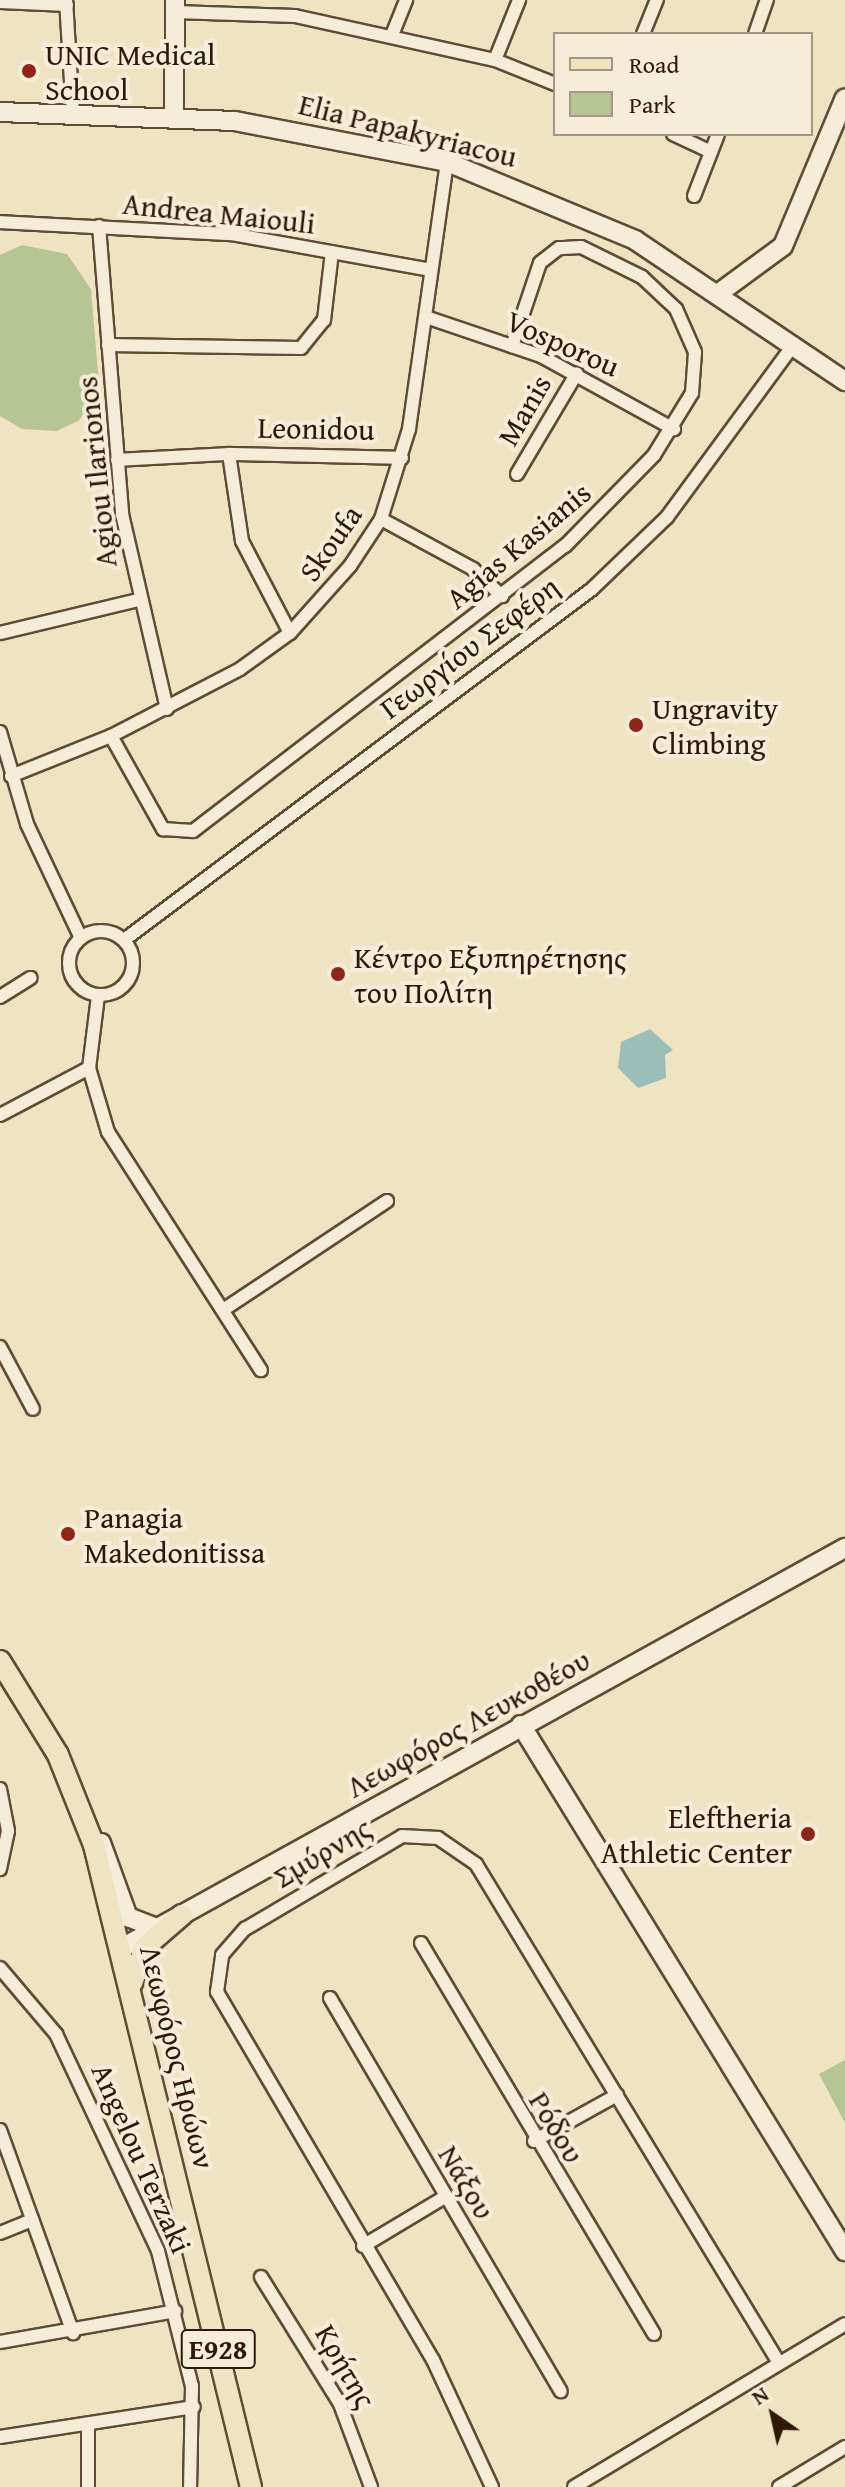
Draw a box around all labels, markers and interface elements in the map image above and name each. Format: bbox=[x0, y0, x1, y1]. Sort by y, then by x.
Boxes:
legend bbox=[553, 32, 813, 136]
place label: UNIC Medical School bbox=[45, 36, 216, 106]
text: Road bbox=[629, 47, 679, 82]
marker: UNIC Medical School bbox=[20, 62, 38, 80]
street label: Elia Papakyriacou bbox=[295, 86, 521, 174]
text: Park bbox=[629, 87, 675, 122]
street label: Andrea Maiouli bbox=[121, 185, 317, 241]
street label: Vosporou bbox=[501, 302, 625, 384]
street label: Manis bbox=[489, 368, 559, 452]
street label: Agiou Ilarionos bbox=[68, 375, 124, 569]
street label: Leonidou bbox=[257, 409, 375, 447]
street label: Agias Kasianis bbox=[438, 474, 598, 616]
street label: Skoufa bbox=[291, 498, 369, 588]
street label: Γεωργίου Σεφέρη bbox=[372, 568, 566, 726]
place label: Ungravity Climbing bbox=[652, 690, 778, 760]
marker: Ungravity Climbing bbox=[627, 716, 645, 734]
place label: Κέντρο Εξυπηρέτησης του Πολίτη bbox=[354, 939, 627, 1010]
marker: Κέντρο Εξυπηρέτησης του Πολίτη bbox=[329, 965, 347, 983]
place label: Panagia Makedonitissa bbox=[84, 1499, 265, 1570]
marker: Panagia Makedonitissa bbox=[59, 1525, 77, 1543]
street label: Λεωφόρος Λευκοθέου bbox=[340, 1641, 596, 1805]
place label: Eleftheria Athletic Center bbox=[601, 1799, 792, 1870]
street label: Σμύρνης bbox=[267, 1809, 377, 1895]
marker: Eleftheria Athletic Center bbox=[799, 1825, 817, 1843]
street label: Λεωφόρος Ηρώων bbox=[133, 1942, 223, 2172]
street label: Angelou Terzaki bbox=[84, 2058, 200, 2258]
street label: Ρόδου bbox=[522, 2085, 592, 2169]
street label: Νάξου bbox=[431, 2139, 503, 2225]
street label: Κρήτης bbox=[308, 2318, 384, 2414]
road number: E928 bbox=[180, 2325, 256, 2373]
north arrow bbox=[733, 2375, 813, 2455]
text: N bbox=[745, 2378, 775, 2412]

